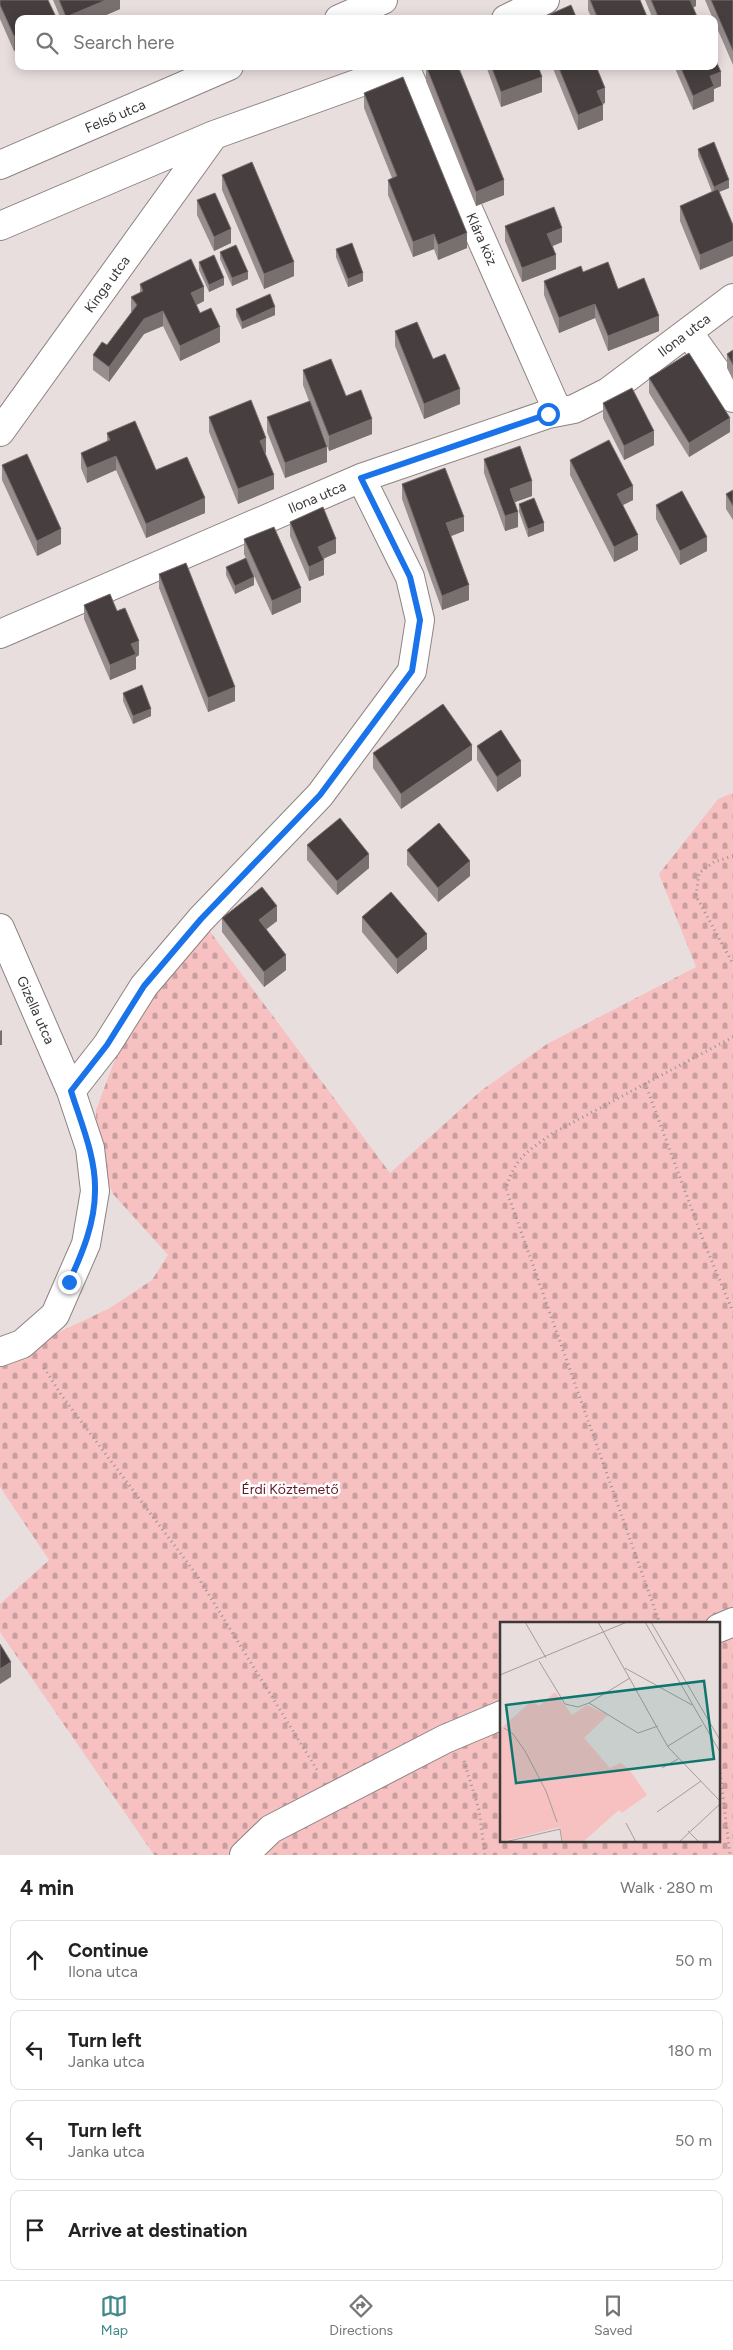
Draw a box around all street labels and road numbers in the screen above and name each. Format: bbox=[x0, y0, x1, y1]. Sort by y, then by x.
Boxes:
street label: Felső utca bbox=[82, 96, 148, 137]
street label: Klára köz bbox=[462, 210, 501, 268]
street label: Kinga utca bbox=[81, 253, 134, 316]
street label: Ilona utca bbox=[655, 310, 714, 361]
street label: Ilona utca bbox=[286, 478, 349, 517]
street label: Gizella utca bbox=[13, 973, 58, 1047]

